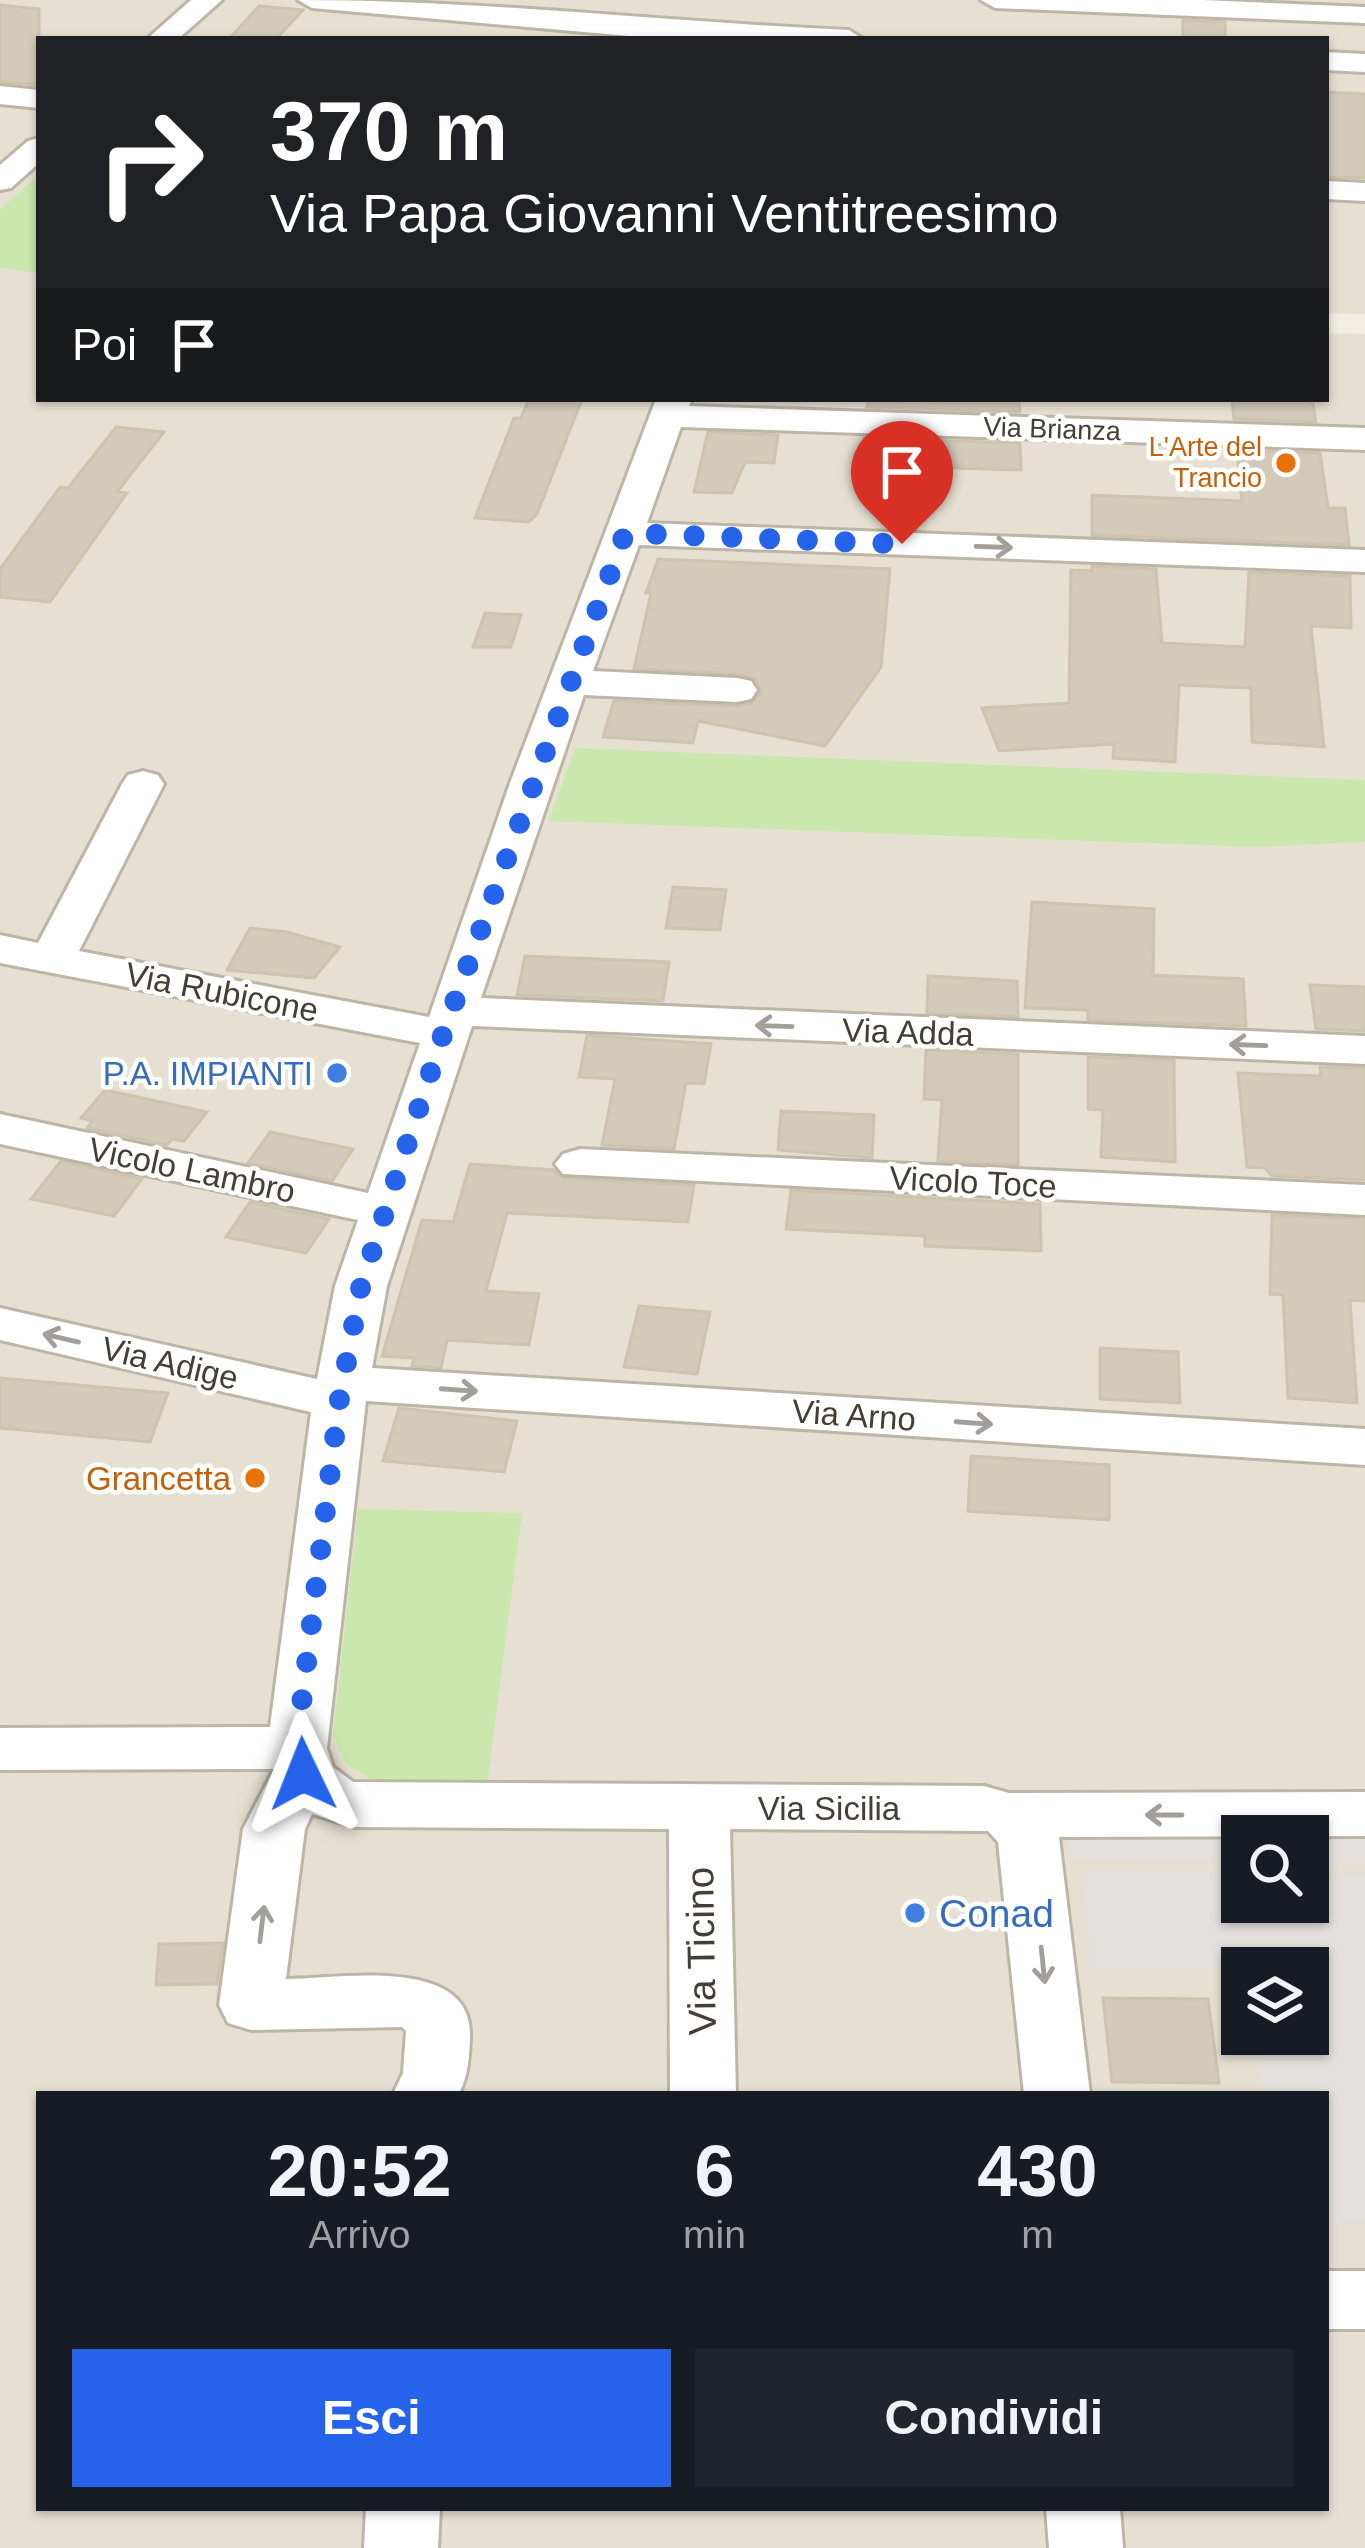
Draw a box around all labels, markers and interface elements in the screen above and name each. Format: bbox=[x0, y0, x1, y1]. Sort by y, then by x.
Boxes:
icon: right bbox=[72, 84, 228, 240]
text: 370 m bbox=[270, 84, 508, 178]
text: Via Papa Giovanni Ventitreesimo bbox=[270, 183, 1058, 243]
icon: arrive bbox=[161, 312, 227, 378]
text: Poi bbox=[72, 319, 137, 370]
street label: Via Brianza bbox=[983, 412, 1122, 446]
pin bbox=[851, 421, 953, 544]
place label: L'Arte del Trancio bbox=[1149, 432, 1262, 493]
icon: arrive bbox=[869, 439, 935, 505]
marker: L'Arte del Trancio bbox=[1273, 450, 1299, 476]
one-way arrow bbox=[974, 536, 1013, 559]
street label: Via Rubicone bbox=[122, 955, 322, 1029]
street label: Via Adda bbox=[842, 1011, 975, 1053]
one-way arrow bbox=[756, 1015, 795, 1038]
one-way arrow bbox=[1229, 1033, 1268, 1056]
place label: P.A. IMPIANTI bbox=[103, 1055, 313, 1092]
marker: P.A. IMPIANTI bbox=[324, 1060, 350, 1086]
street label: Vicolo Lambro bbox=[85, 1130, 299, 1210]
street label: Vicolo Toce bbox=[888, 1159, 1058, 1205]
one-way arrow bbox=[43, 1325, 81, 1348]
street label: Via Adige bbox=[98, 1329, 242, 1397]
one-way arrow bbox=[439, 1379, 478, 1402]
street label: Via Arno bbox=[791, 1392, 917, 1438]
one-way arrow bbox=[954, 1411, 993, 1434]
place label: Grancetta bbox=[86, 1460, 232, 1497]
marker: Grancetta bbox=[242, 1465, 268, 1491]
position arrow bbox=[240, 1711, 366, 1837]
street label: Via Sicilia bbox=[758, 1790, 901, 1827]
one-way arrow bbox=[1145, 1804, 1184, 1826]
map controls bbox=[1221, 1815, 1329, 2055]
button: search bbox=[1221, 1815, 1329, 1923]
street label: Via Ticino bbox=[678, 1866, 724, 2036]
place label: Conad bbox=[939, 1892, 1054, 1935]
marker: Conad bbox=[902, 1900, 928, 1926]
one-way arrow bbox=[251, 1905, 273, 1944]
one-way arrow bbox=[1032, 1945, 1055, 1984]
button: layers bbox=[1221, 1947, 1329, 2055]
text: 20:52 bbox=[267, 2131, 452, 2211]
text: 6 bbox=[694, 2131, 735, 2211]
text: 430 bbox=[977, 2131, 1098, 2211]
text: Arrivo bbox=[309, 2213, 410, 2256]
text: min bbox=[683, 2213, 746, 2256]
text: m bbox=[1021, 2213, 1054, 2256]
button: Esci bbox=[72, 2349, 671, 2487]
button: Condividi bbox=[695, 2349, 1293, 2487]

